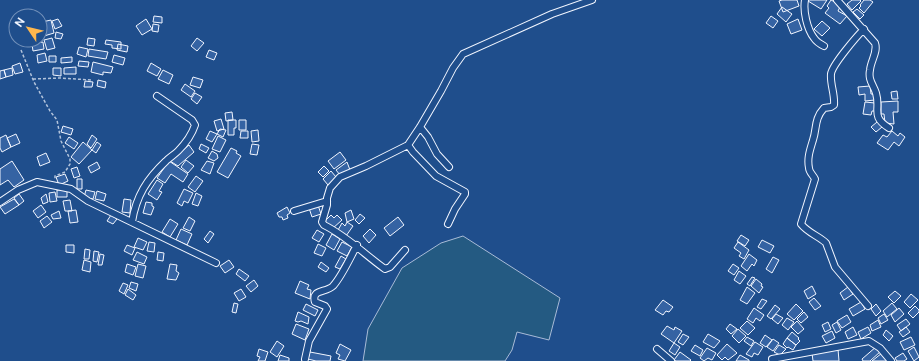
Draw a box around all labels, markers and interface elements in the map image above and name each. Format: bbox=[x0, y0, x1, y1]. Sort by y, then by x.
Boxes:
north arrow bbox=[8, 8, 48, 48]
text: N bbox=[12, 15, 27, 29]

